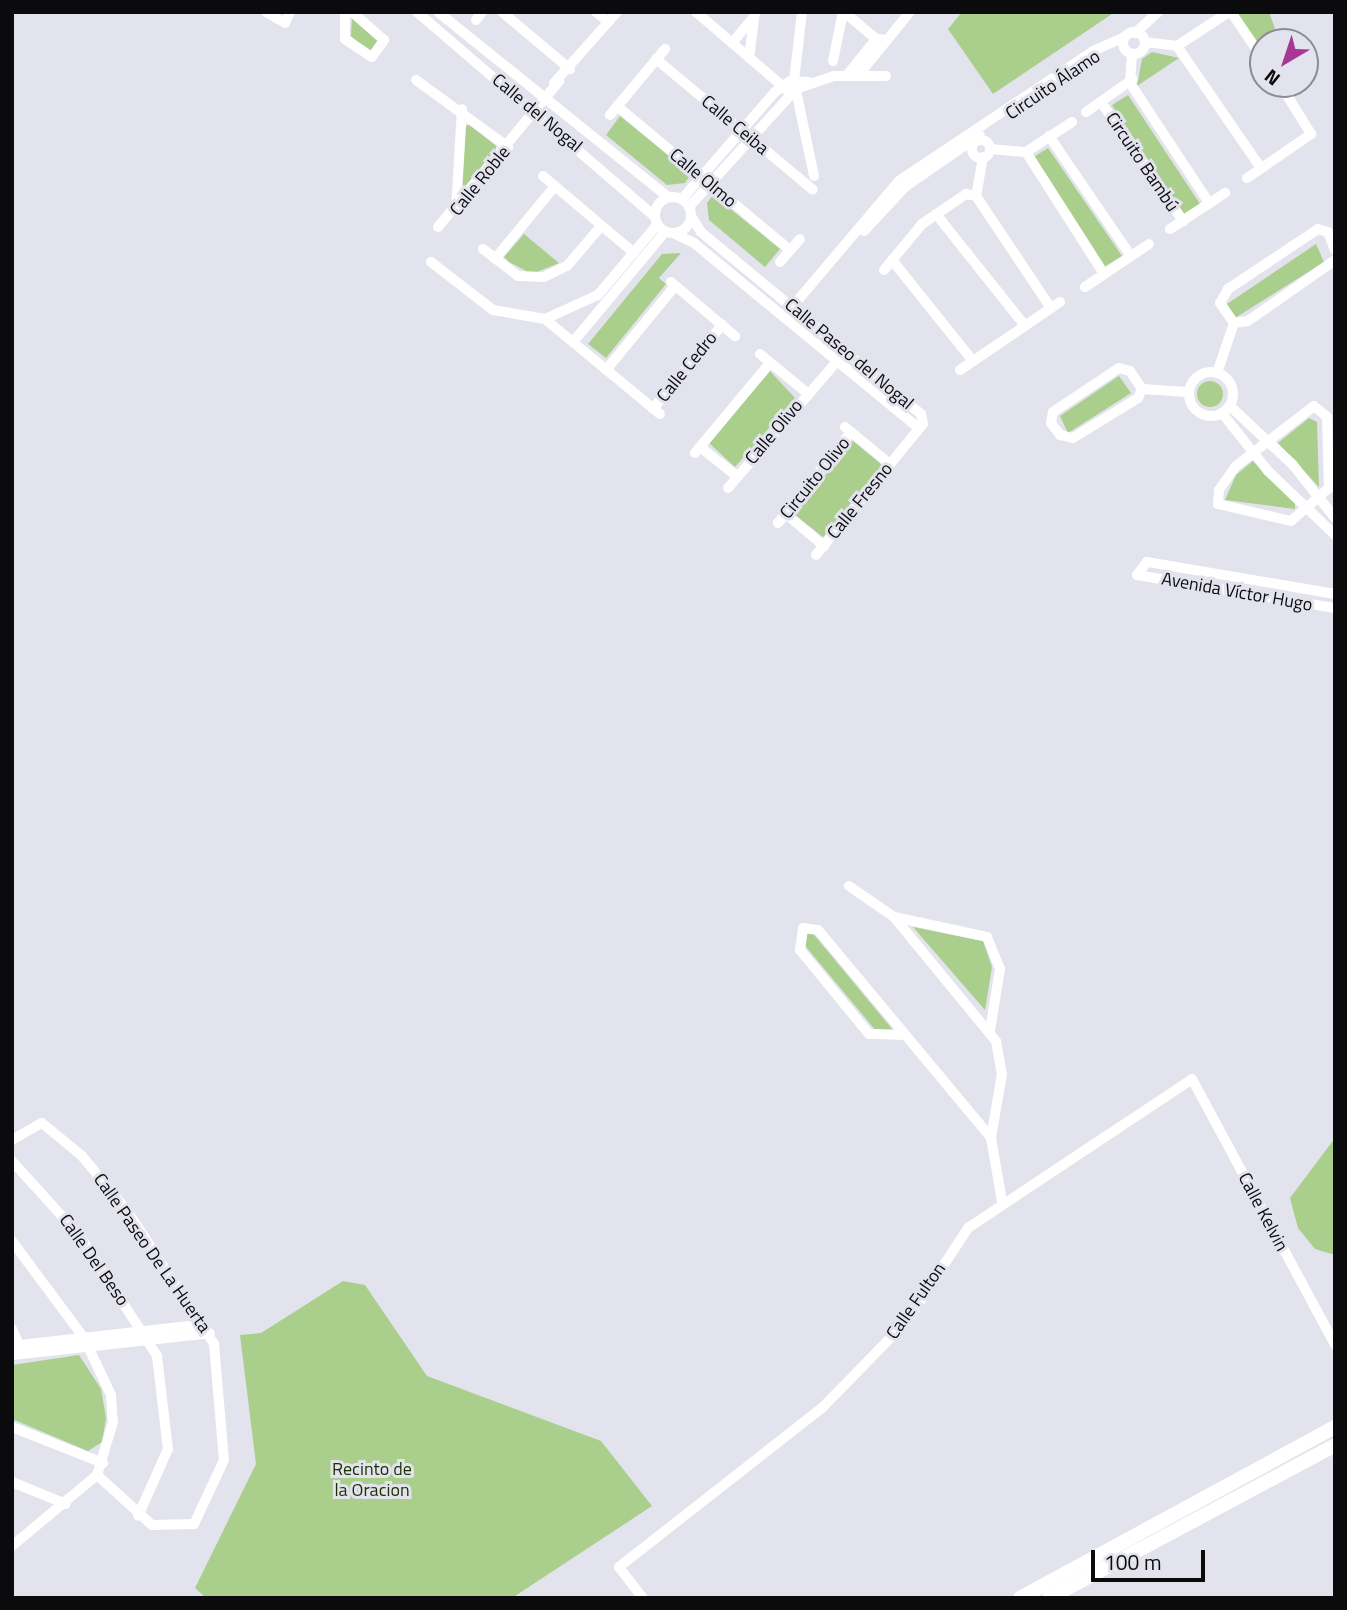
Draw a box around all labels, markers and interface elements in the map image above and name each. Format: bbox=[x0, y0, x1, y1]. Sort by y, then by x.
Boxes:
north arrow bbox=[1249, 28, 1319, 98]
street label: Circuito Álamo bbox=[1002, 45, 1104, 125]
text: N bbox=[1257, 63, 1286, 94]
street label: Calle del Nogal bbox=[488, 69, 586, 157]
street label: Calle Ceiba bbox=[697, 91, 773, 159]
street label: Circuito Bambú bbox=[1101, 108, 1183, 216]
street label: Calle Roble bbox=[445, 142, 515, 220]
street label: Calle Olmo bbox=[665, 144, 741, 212]
street label: Calle Paseo del Nogal bbox=[780, 294, 918, 414]
street label: Calle Cedro bbox=[652, 328, 722, 406]
street label: Calle Olivo bbox=[741, 395, 807, 469]
street label: Circuito Olivo bbox=[775, 433, 855, 523]
street label: Calle Fresno bbox=[823, 458, 897, 544]
street label: Avenida Víctor Hugo bbox=[1160, 568, 1314, 616]
street label: Calle Paseo De La Huerta bbox=[89, 1169, 215, 1337]
street label: Calle Kelvin bbox=[1233, 1169, 1293, 1255]
street label: Calle Del Beso bbox=[54, 1210, 134, 1310]
street label: Calle Fulton bbox=[882, 1259, 950, 1343]
park label: Recinto de la Oracion bbox=[332, 1459, 412, 1502]
scale bar bbox=[1095, 1536, 1209, 1580]
text: 100 m bbox=[1104, 1546, 1161, 1578]

